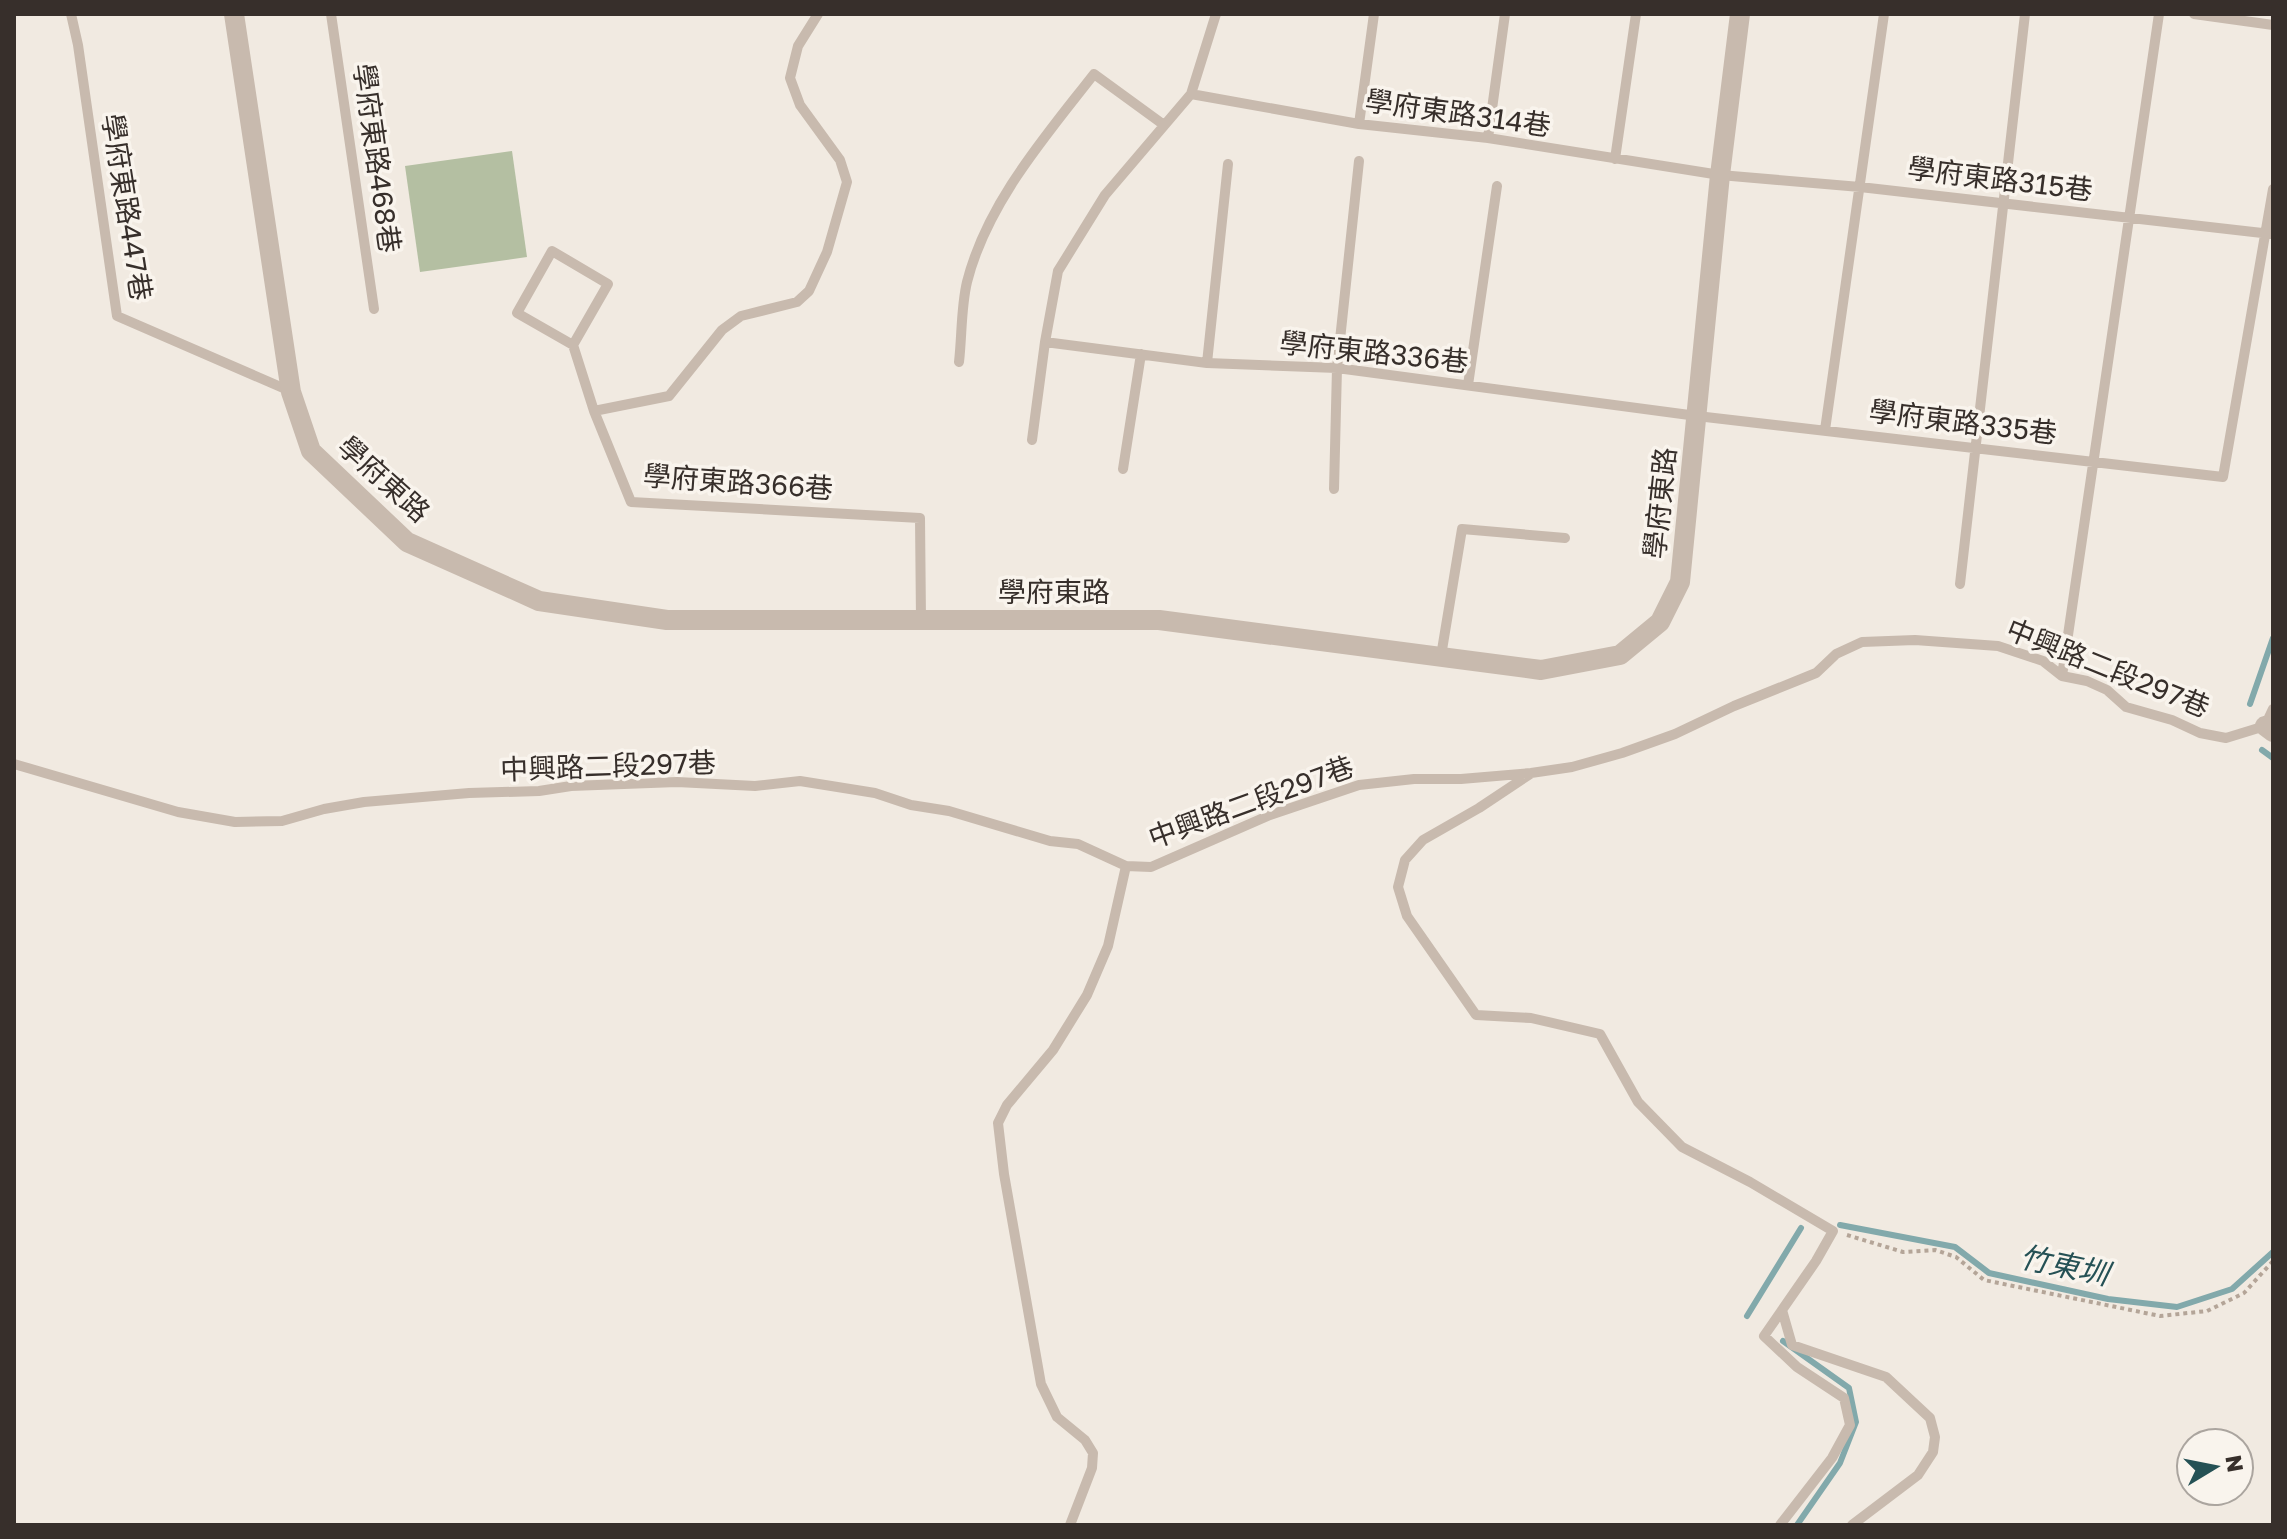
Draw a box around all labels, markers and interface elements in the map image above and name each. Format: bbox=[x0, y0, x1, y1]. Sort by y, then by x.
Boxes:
street label: 學府東路468巷 bbox=[348, 61, 407, 255]
street label: 學府東路314巷 bbox=[1363, 83, 1553, 142]
street label: 學府東路447巷 bbox=[96, 111, 159, 303]
street label: 學府東路315巷 bbox=[1906, 151, 2094, 206]
street label: 學府東路336巷 bbox=[1278, 325, 1470, 378]
street label: 學府東路335巷 bbox=[1867, 394, 2059, 449]
street label: 學府東路 bbox=[332, 429, 437, 528]
street label: 學府東路 bbox=[1637, 446, 1682, 560]
street label: 學府東路366巷 bbox=[642, 458, 834, 505]
street label: 學府東路 bbox=[998, 575, 1110, 608]
street label: 中興路二段297巷 bbox=[2002, 612, 2215, 723]
street label: 中興路二段297巷 bbox=[499, 745, 717, 786]
street label: 中興路二段297巷 bbox=[1144, 749, 1358, 854]
water label: 竹東圳 bbox=[2016, 1238, 2116, 1293]
north arrow bbox=[2175, 1427, 2255, 1507]
text: N bbox=[2220, 1453, 2250, 1474]

